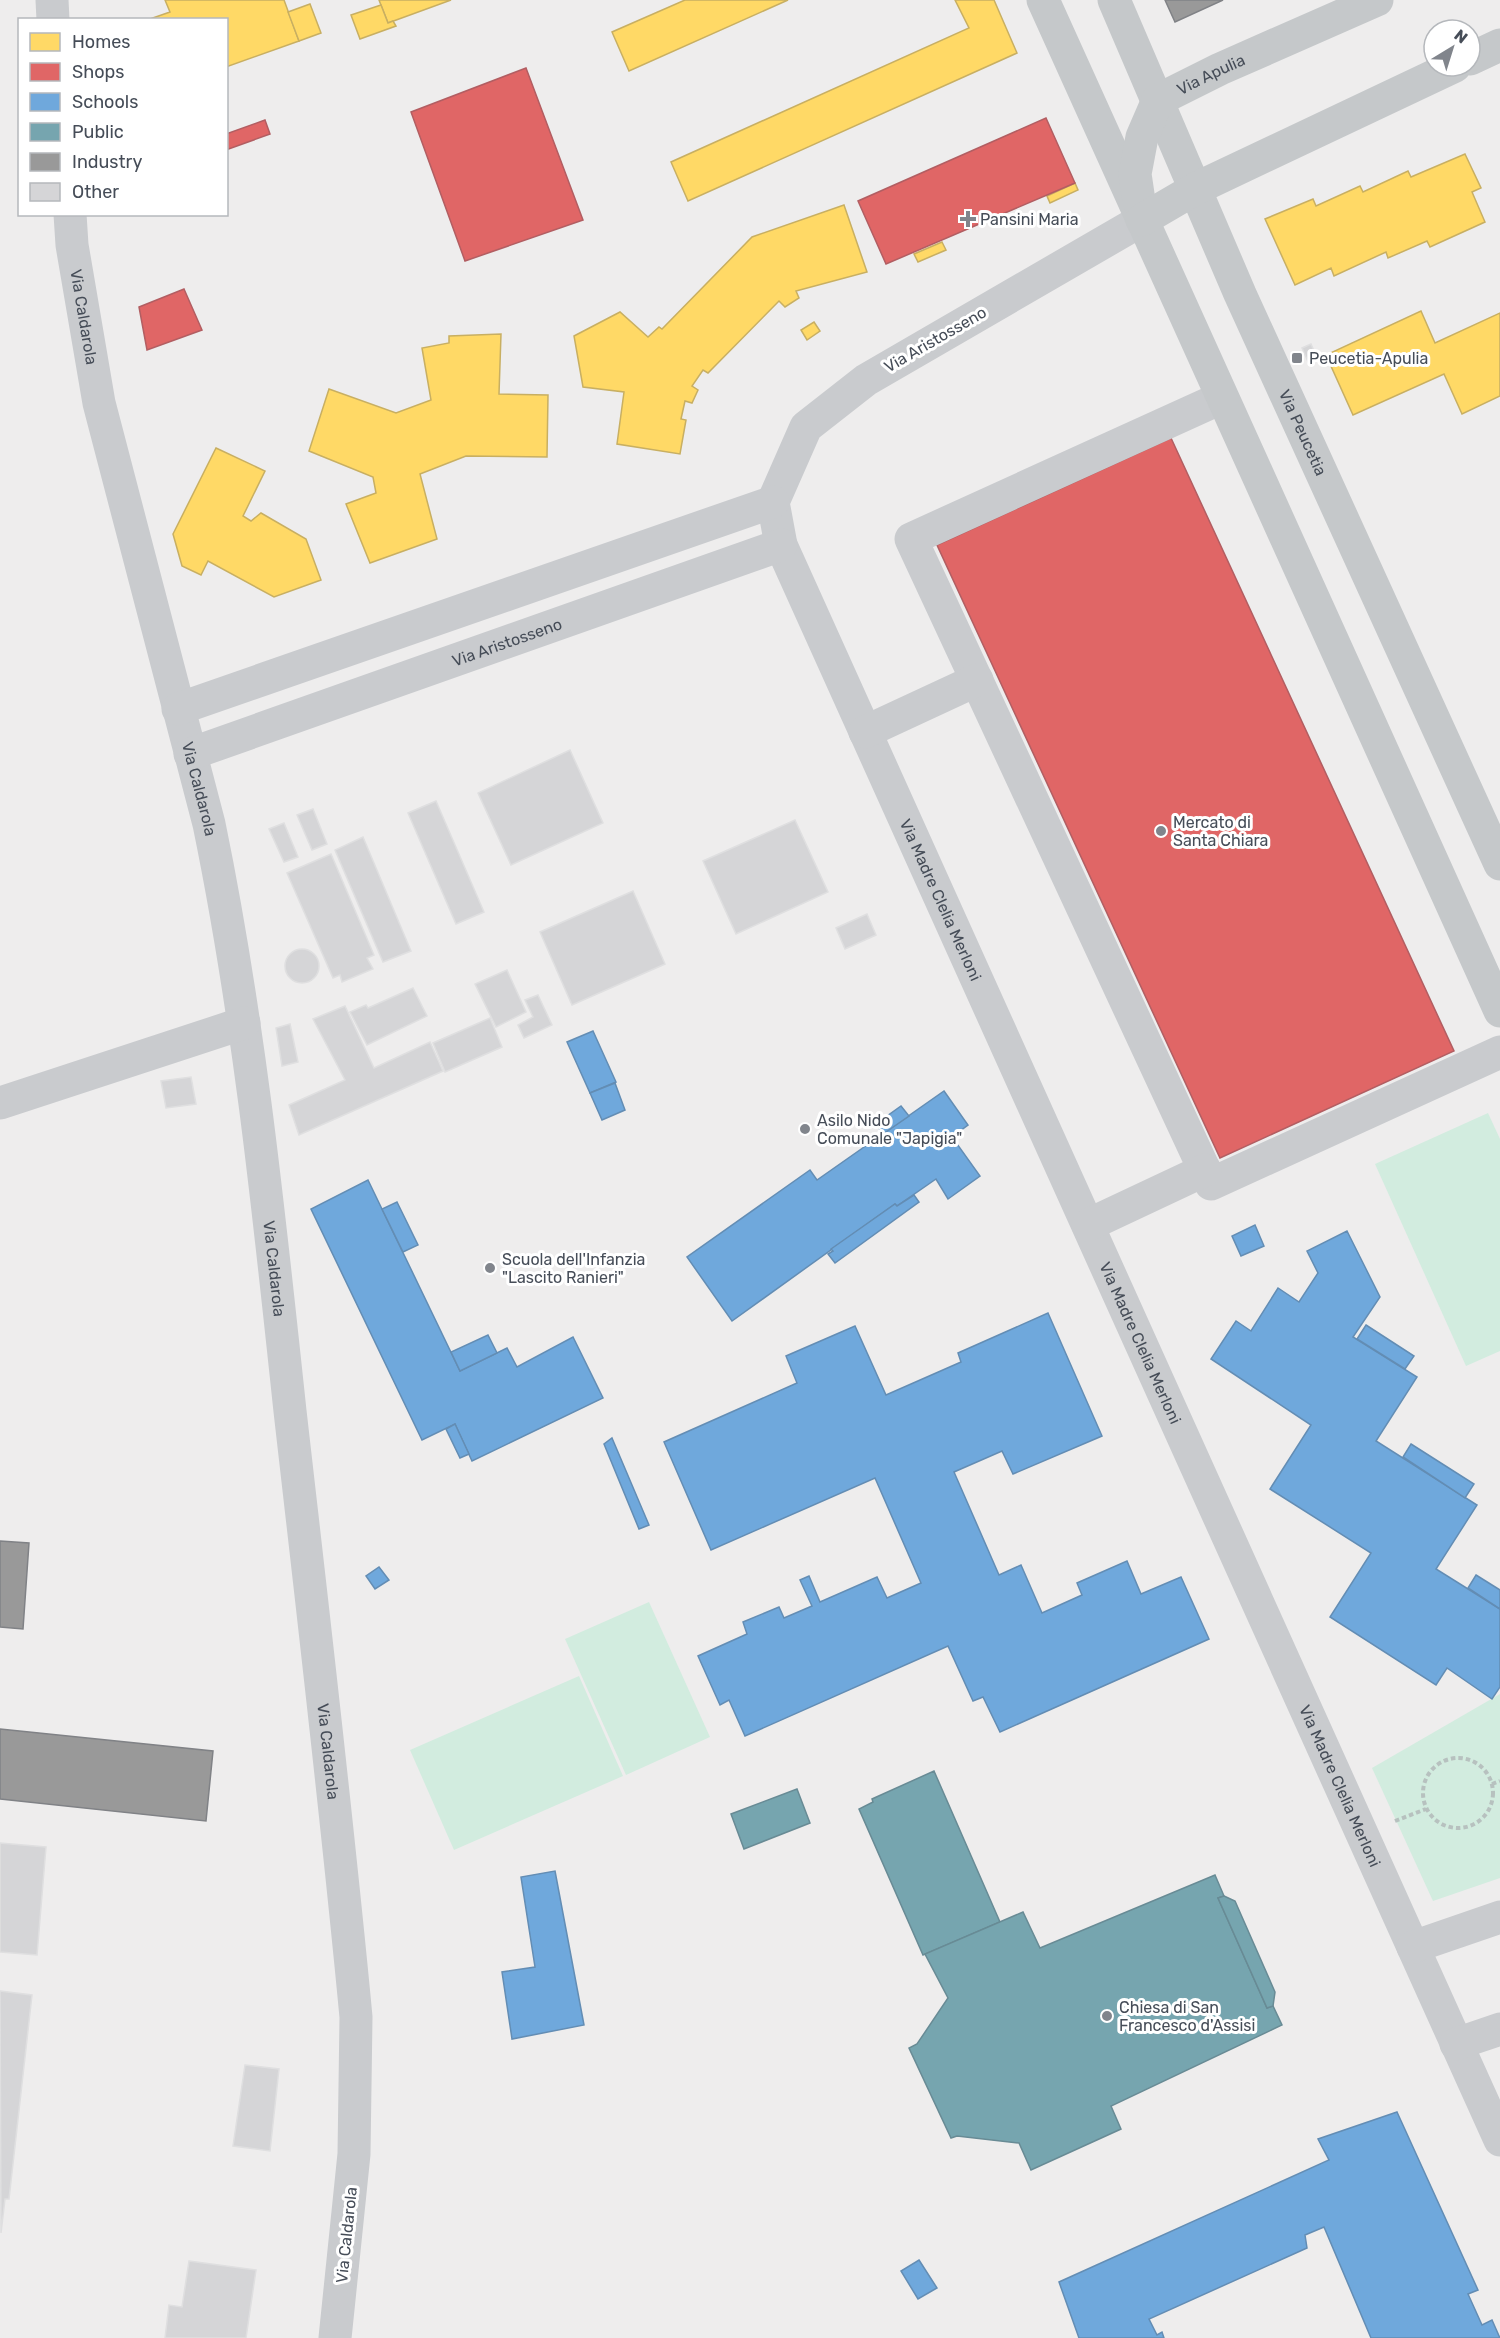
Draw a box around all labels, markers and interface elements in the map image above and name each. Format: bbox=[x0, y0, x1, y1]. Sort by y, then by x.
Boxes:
legend bbox=[18, 18, 228, 216]
north arrow bbox=[1422, 18, 1482, 78]
text: N bbox=[1451, 26, 1471, 48]
text: Homes bbox=[72, 31, 130, 53]
street label: Via Apulia bbox=[1174, 50, 1248, 99]
text: Shops bbox=[72, 61, 124, 83]
text: Schools bbox=[72, 91, 138, 113]
text: Public bbox=[72, 121, 124, 143]
text: Industry bbox=[72, 151, 142, 173]
text: Other bbox=[72, 181, 119, 203]
place label: Pansini Maria bbox=[980, 210, 1078, 229]
marker: Pansini Maria bbox=[961, 212, 975, 226]
street label: Via Caldarola bbox=[66, 268, 101, 366]
street label: Via Aristosseno bbox=[881, 302, 990, 376]
place label: Peucetia-Apulia bbox=[1309, 349, 1428, 368]
marker: Peucetia-Apulia bbox=[1290, 351, 1304, 365]
street label: Via Peucetia bbox=[1275, 387, 1331, 479]
street label: Via Aristosseno bbox=[449, 614, 564, 671]
street label: Via Caldarola bbox=[178, 740, 220, 838]
place label: Mercato di Santa Chiara bbox=[1173, 813, 1268, 850]
street label: Via Madre Clelia Merloni bbox=[896, 816, 985, 984]
marker: Mercato di Santa Chiara bbox=[1154, 824, 1168, 838]
place label: Asilo Nido Comunale "Japigia" bbox=[817, 1111, 962, 1148]
marker: Asilo Nido Comunale "Japigia" bbox=[798, 1122, 812, 1136]
street label: Via Caldarola bbox=[259, 1219, 289, 1318]
place label: Scuola dell'Infanzia "Lascito Ranieri" bbox=[502, 1250, 645, 1287]
street label: Via Madre Clelia Merloni bbox=[1095, 1259, 1185, 1427]
marker: Scuola dell'Infanzia "Lascito Ranieri" bbox=[483, 1261, 497, 1275]
street label: Via Caldarola bbox=[313, 1702, 343, 1801]
street label: Via Madre Clelia Merloni bbox=[1295, 1702, 1385, 1870]
place label: Chiesa di San Francesco d'Assisi bbox=[1119, 1998, 1255, 2035]
marker: Chiesa di San Francesco d'Assisi bbox=[1100, 2009, 1114, 2023]
street label: Via Caldarola bbox=[332, 2186, 361, 2284]

